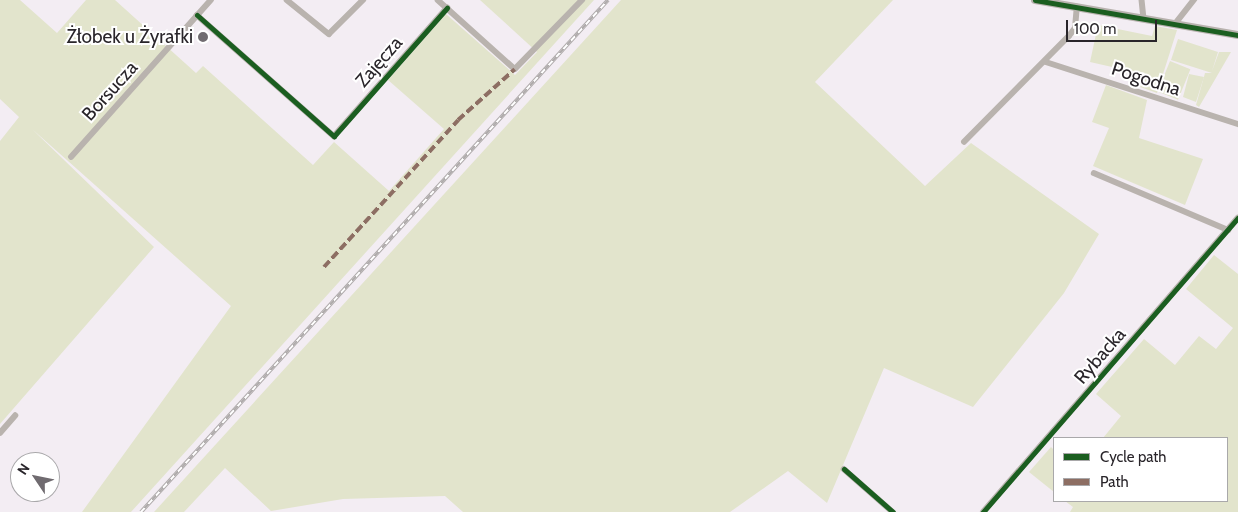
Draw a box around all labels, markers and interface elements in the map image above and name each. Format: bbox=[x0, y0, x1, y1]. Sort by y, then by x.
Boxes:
scale bar bbox=[1068, 10, 1159, 42]
text: 100 m bbox=[1074, 20, 1116, 38]
place label: Żłobek u Żyrafki bbox=[67, 26, 193, 48]
marker: Żłobek u Żyrafki bbox=[197, 31, 209, 43]
street label: Zajęcza bbox=[351, 32, 407, 92]
street label: Borsucza bbox=[77, 57, 143, 125]
street label: Pogodna bbox=[1109, 57, 1183, 101]
street label: Rybacka bbox=[1070, 323, 1130, 389]
legend bbox=[1053, 437, 1228, 502]
text: Cycle path bbox=[1100, 448, 1166, 466]
north arrow bbox=[10, 452, 60, 502]
text: N bbox=[13, 460, 34, 478]
text: Path bbox=[1100, 473, 1129, 491]

